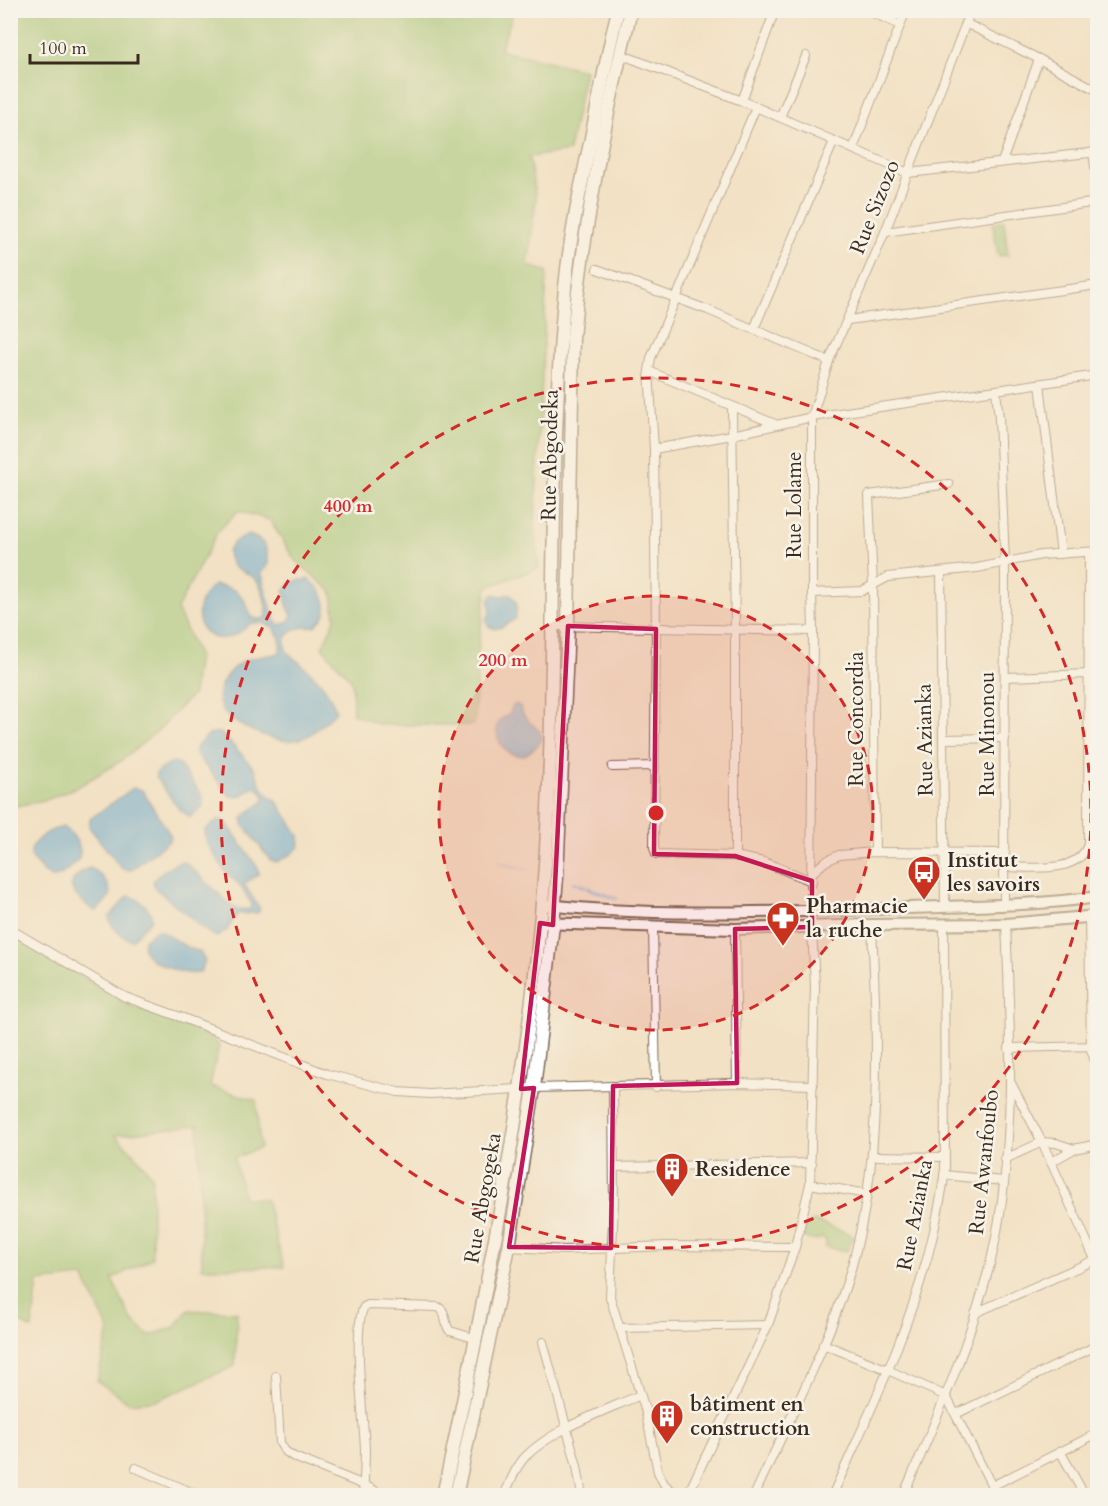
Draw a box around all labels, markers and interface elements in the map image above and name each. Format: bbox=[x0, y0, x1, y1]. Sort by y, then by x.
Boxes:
scale bar bbox=[30, 27, 138, 65]
text: 100 m bbox=[39, 36, 87, 61]
street label: Rue Sizozo bbox=[843, 156, 907, 258]
street label: Rue Abgodeka bbox=[534, 389, 566, 521]
street label: Rue Lolame bbox=[780, 451, 809, 559]
text: 400 m bbox=[323, 494, 373, 519]
text: 200 m bbox=[478, 648, 528, 673]
street label: Rue Concordia bbox=[842, 651, 871, 787]
street label: Rue Minonou bbox=[973, 671, 1002, 797]
street label: Rue Azianka bbox=[910, 683, 940, 797]
centre of rings bbox=[646, 803, 666, 823]
place label: Institut les savoirs bbox=[947, 846, 1040, 899]
bus stop icon: Institut les savoirs bbox=[906, 854, 942, 901]
place label: Pharmacie la ruche bbox=[806, 892, 908, 945]
pharmacy icon: Pharmacie la ruche bbox=[765, 900, 801, 947]
street label: Rue Awanfoubo bbox=[962, 1088, 1006, 1236]
street label: Rue Abgogeka bbox=[457, 1130, 509, 1266]
building icon: Residence bbox=[654, 1151, 690, 1198]
place label: Residence bbox=[695, 1155, 791, 1184]
street label: Rue Azianka bbox=[890, 1157, 940, 1273]
place label: bâtiment en construction bbox=[690, 1390, 810, 1443]
building icon: bâtiment en construction bbox=[649, 1398, 685, 1445]

